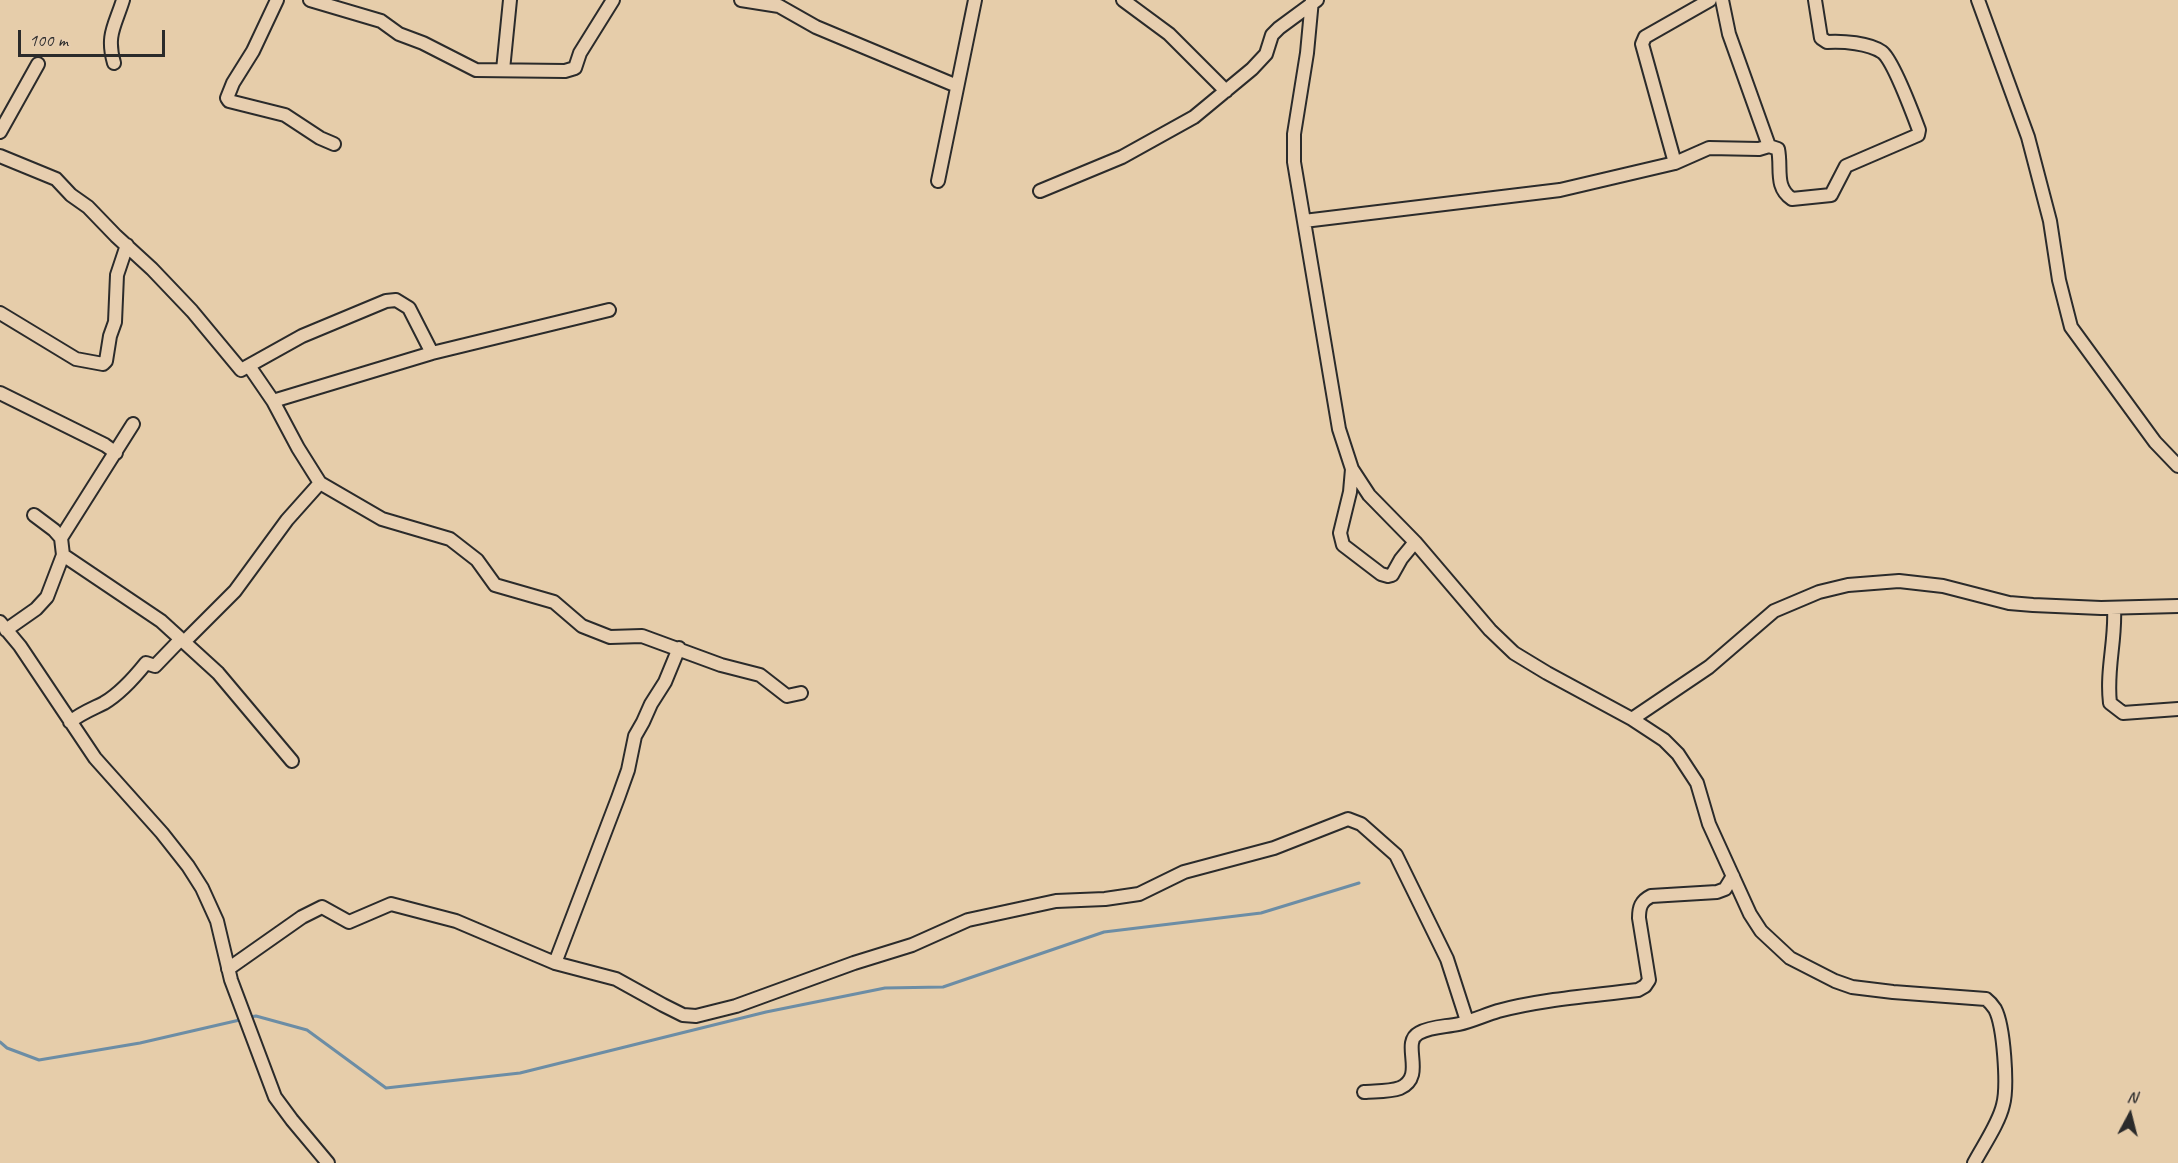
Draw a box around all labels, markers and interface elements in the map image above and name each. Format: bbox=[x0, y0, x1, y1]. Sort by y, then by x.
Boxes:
scale bar bbox=[21, 18, 168, 56]
text: 100 m bbox=[29, 29, 68, 51]
north arrow bbox=[2100, 1085, 2160, 1145]
text: N bbox=[2126, 1087, 2138, 1108]

